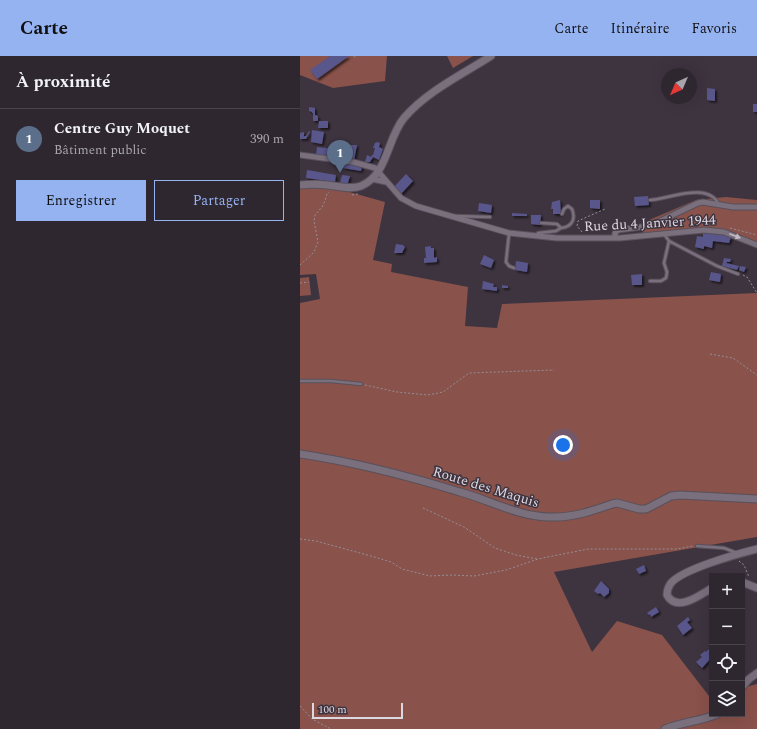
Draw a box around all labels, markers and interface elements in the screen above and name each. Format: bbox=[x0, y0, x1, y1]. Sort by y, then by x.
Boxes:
text: Carte bbox=[20, 14, 68, 43]
text: Carte bbox=[554, 18, 589, 39]
text: Itinéraire bbox=[611, 18, 670, 39]
text: Favoris bbox=[692, 18, 737, 39]
north arrow bbox=[661, 68, 697, 104]
text: À proximité bbox=[16, 69, 111, 95]
text: Centre Guy Moquet bbox=[54, 117, 190, 140]
text: 1 bbox=[25, 129, 33, 149]
text: 390 m bbox=[250, 129, 284, 149]
text: Bâtiment public bbox=[54, 140, 147, 160]
pin: 1 bbox=[327, 140, 353, 173]
button: Enregistrer bbox=[16, 180, 146, 221]
button: Partager bbox=[154, 180, 284, 221]
street label: Rue du 4 Janvier 1944 bbox=[584, 209, 716, 237]
one-way arrow bbox=[730, 233, 742, 239]
your location bbox=[553, 435, 573, 455]
street label: Route des Maquis bbox=[430, 461, 542, 513]
map controls bbox=[709, 573, 745, 717]
button: + bbox=[709, 573, 745, 609]
button: − bbox=[709, 609, 745, 645]
button: locate bbox=[709, 645, 745, 681]
button: layers bbox=[709, 681, 745, 717]
scale bar bbox=[312, 701, 403, 720]
text: 100 m bbox=[318, 701, 347, 718]

